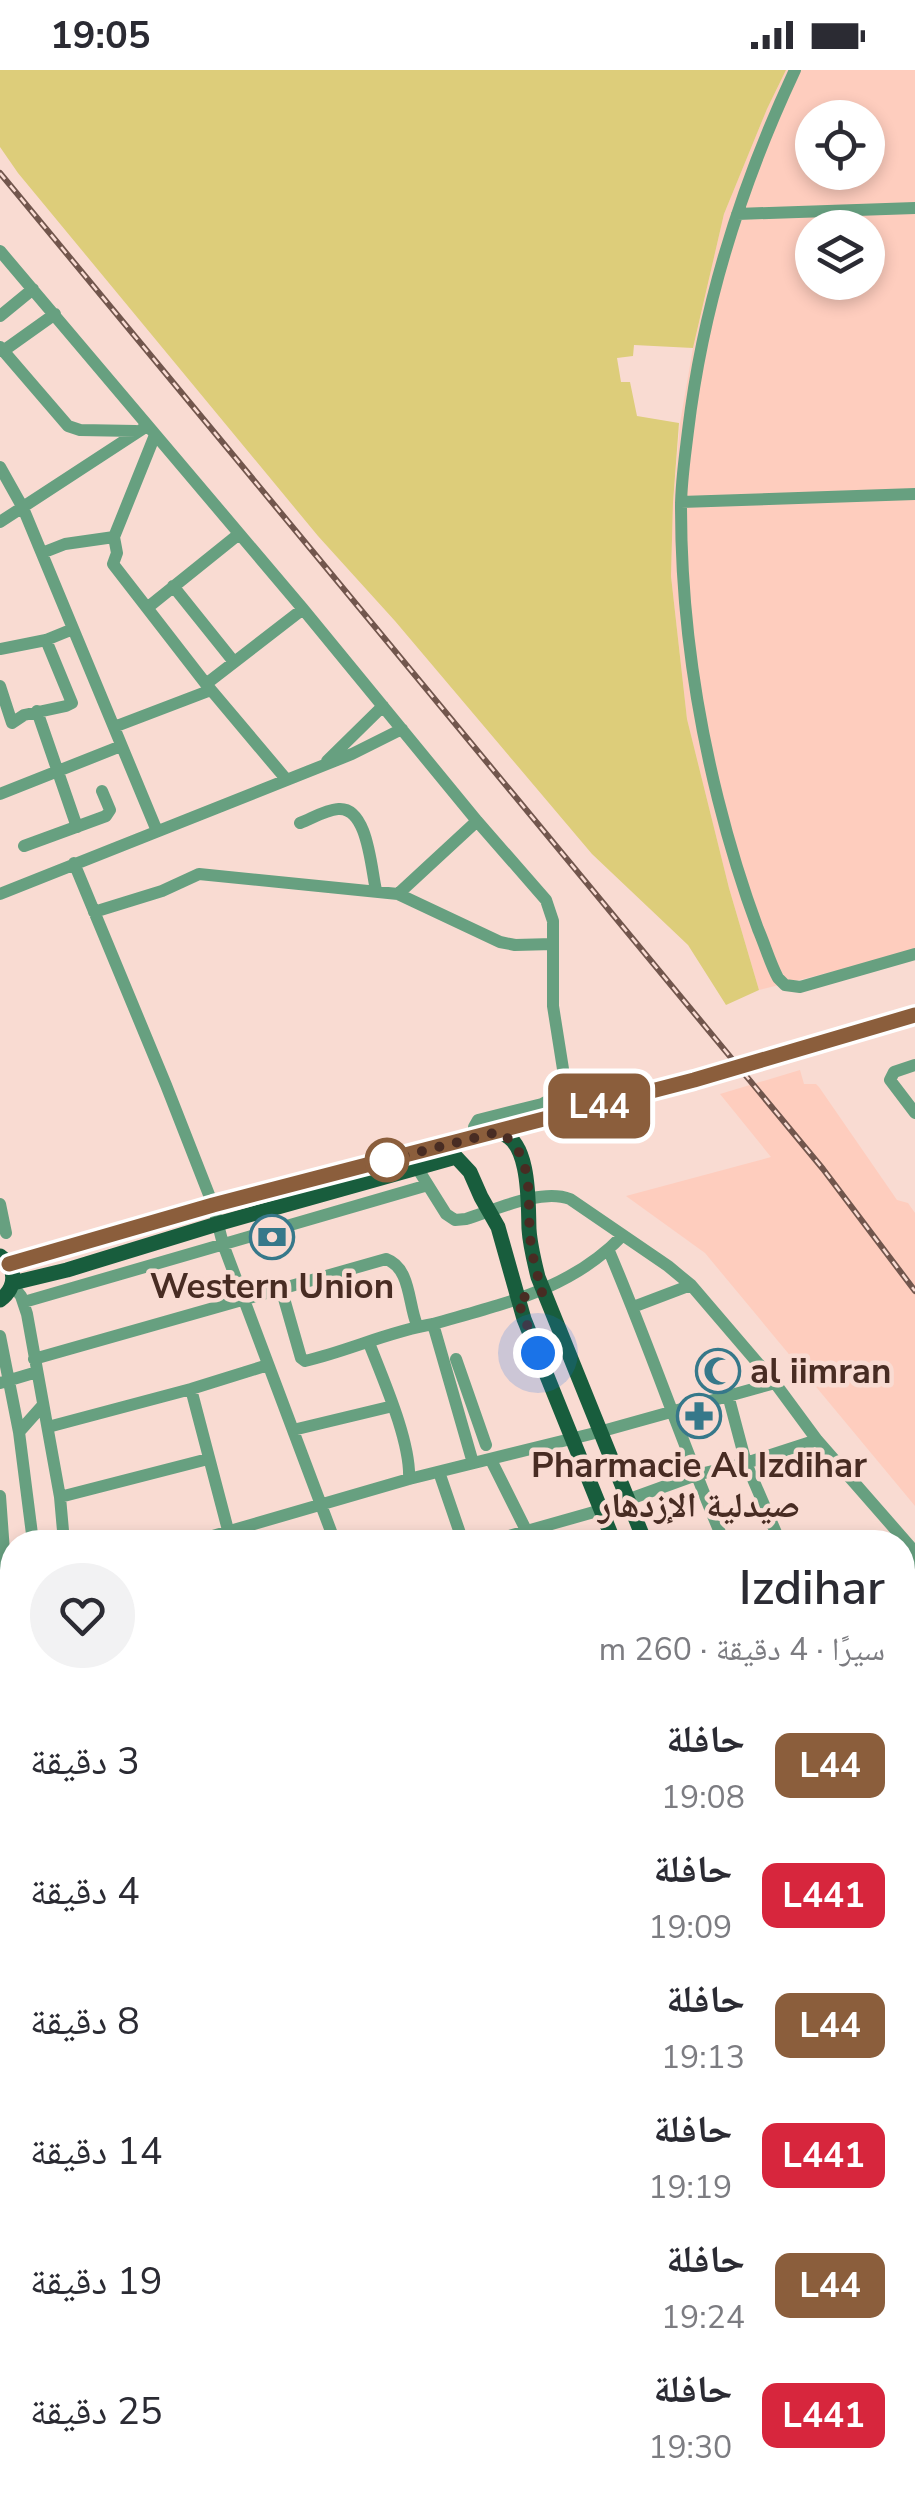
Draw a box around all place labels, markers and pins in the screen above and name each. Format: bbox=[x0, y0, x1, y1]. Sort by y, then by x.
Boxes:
unlabelled marker bbox=[366, 1139, 408, 1181]
bank icon: Western Union bbox=[249, 1214, 295, 1260]
place label: Western Union bbox=[150, 1263, 394, 1310]
mosque icon: al iimran bbox=[695, 1348, 741, 1394]
place label: al iimran bbox=[750, 1348, 891, 1395]
pharmacy icon: Pharmacie Al Izdihar صيدلية الإزدهار bbox=[676, 1393, 722, 1439]
place label: Pharmacie Al Izdihar صيدلية الإزدهار bbox=[531, 1442, 867, 1529]

